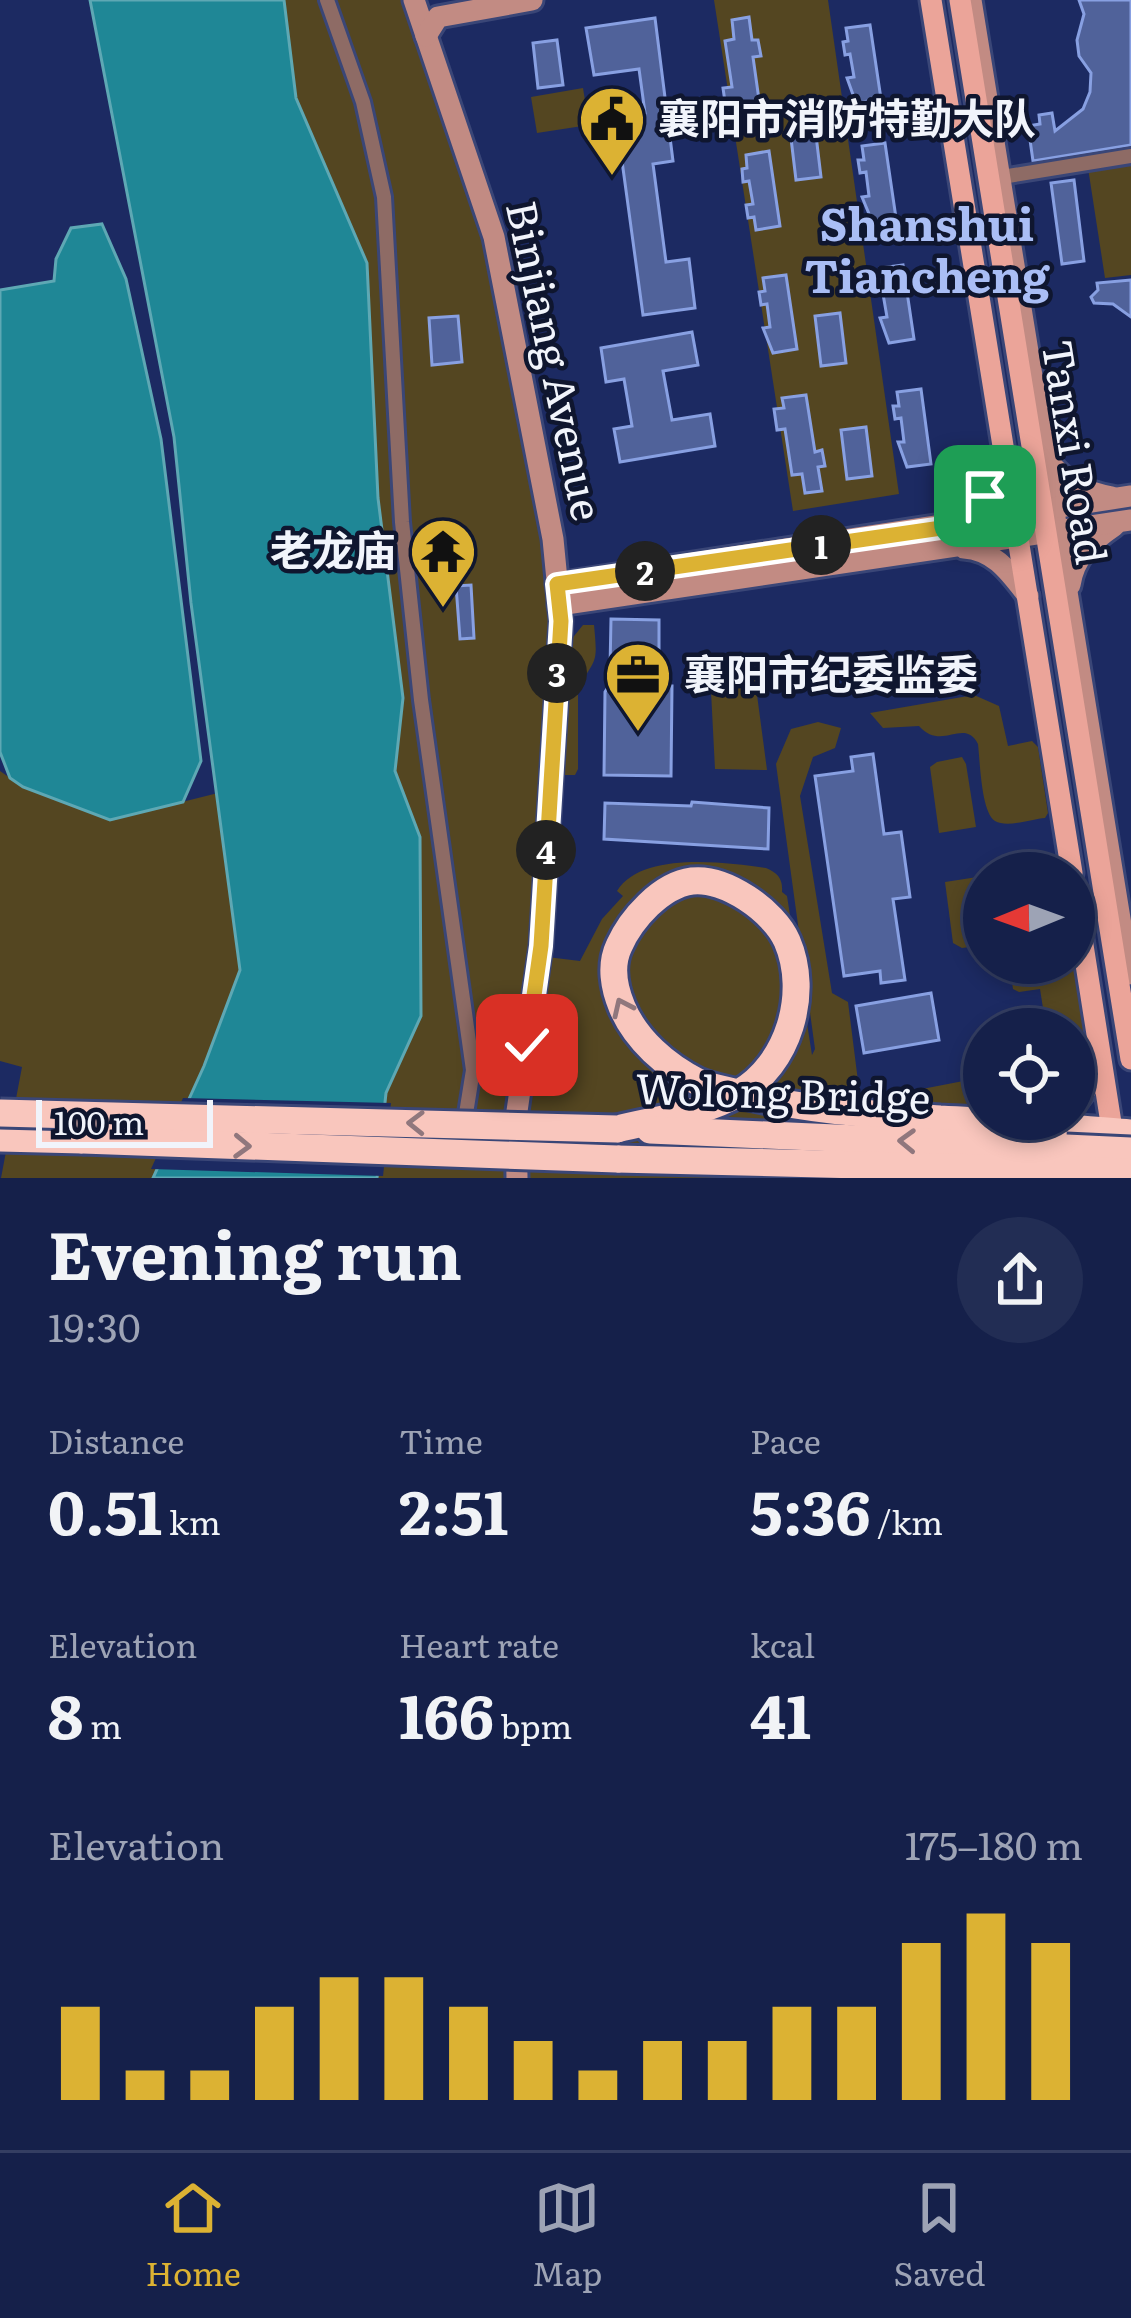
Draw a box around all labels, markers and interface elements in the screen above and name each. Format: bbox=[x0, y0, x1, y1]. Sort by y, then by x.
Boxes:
public building icon: 襄阳市消防特勤大队 bbox=[577, 84, 647, 178]
place label: 襄阳市消防特勤大队 bbox=[658, 85, 1036, 147]
district label: Shanshui Tiancheng bbox=[805, 188, 1050, 307]
street label: Binjiang Avenue bbox=[493, 195, 621, 526]
street label: Tanxi Road bbox=[1029, 335, 1125, 568]
pin bbox=[934, 445, 1036, 547]
icon: arrive bbox=[952, 463, 1018, 529]
pin: 1 bbox=[791, 515, 851, 575]
temple icon: 老龙庙 bbox=[408, 516, 478, 610]
place label: 老龙庙 bbox=[270, 517, 396, 579]
text: 1 bbox=[814, 520, 828, 569]
pin: 2 bbox=[615, 541, 675, 601]
text: 2 bbox=[636, 546, 654, 595]
office icon: 襄阳市纪委监委 bbox=[603, 640, 673, 734]
place label: 襄阳市纪委监委 bbox=[684, 641, 978, 703]
pin: 3 bbox=[527, 643, 587, 703]
text: 3 bbox=[548, 648, 566, 697]
pin: 4 bbox=[516, 820, 576, 880]
text: 4 bbox=[536, 825, 556, 874]
north arrow bbox=[963, 852, 1095, 984]
map controls bbox=[963, 852, 1095, 1140]
pin bbox=[476, 994, 578, 1096]
one-way arrow bbox=[613, 998, 637, 1019]
button: locate bbox=[963, 1008, 1095, 1140]
icon: check bbox=[494, 1012, 560, 1078]
street label: Wolong Bridge bbox=[635, 1055, 932, 1127]
scale bar bbox=[36, 1094, 213, 1147]
text: 100 m bbox=[54, 1096, 144, 1145]
one-way arrow bbox=[406, 1111, 425, 1137]
one-way arrow bbox=[897, 1128, 916, 1154]
one-way arrow bbox=[233, 1133, 252, 1159]
text: Evening run bbox=[48, 1202, 462, 1300]
button: share bbox=[957, 1217, 1083, 1343]
text: 19:30 bbox=[48, 1296, 141, 1354]
text: Distance bbox=[48, 1415, 184, 1464]
text: Time bbox=[399, 1415, 483, 1464]
text: Pace bbox=[750, 1415, 821, 1464]
text: 0.51 bbox=[48, 1464, 162, 1553]
text: 2:51 bbox=[399, 1464, 508, 1553]
text: 5:36 bbox=[750, 1464, 870, 1553]
text: km bbox=[162, 1496, 221, 1545]
text: /km bbox=[870, 1496, 943, 1545]
text: Elevation bbox=[48, 1619, 197, 1668]
text: Heart rate bbox=[399, 1619, 559, 1668]
text: kcal bbox=[750, 1619, 815, 1668]
text: 8 bbox=[48, 1668, 83, 1757]
text: 166 bbox=[399, 1668, 494, 1757]
text: 41 bbox=[750, 1668, 811, 1757]
text: m bbox=[83, 1700, 122, 1749]
text: bpm bbox=[494, 1700, 572, 1749]
text: Elevation bbox=[48, 1814, 224, 1872]
text: 175–180 m bbox=[905, 1814, 1083, 1872]
tab: Home bbox=[146, 2175, 241, 2296]
tab: Map bbox=[532, 2175, 602, 2296]
tab: Saved bbox=[894, 2175, 985, 2296]

